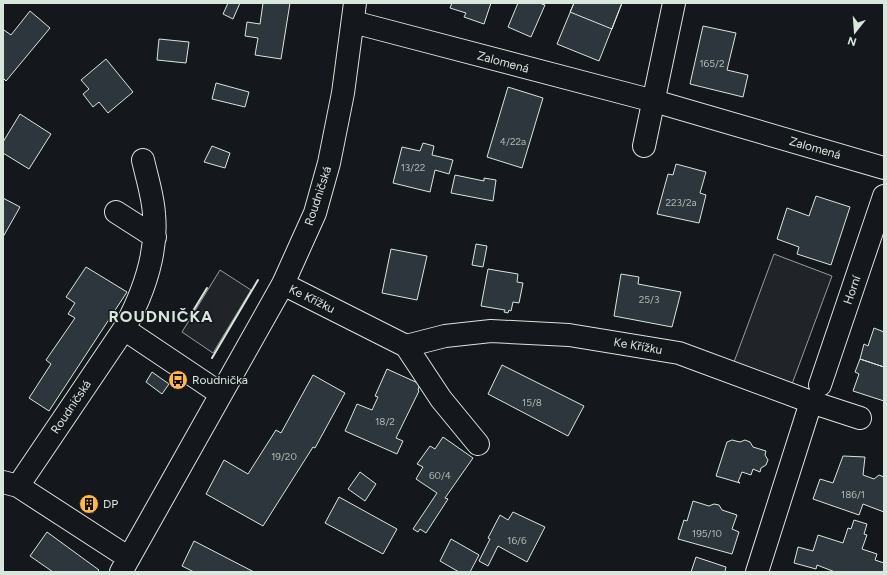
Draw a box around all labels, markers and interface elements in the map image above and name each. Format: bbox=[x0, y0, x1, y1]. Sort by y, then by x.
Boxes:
north arrow bbox=[835, 12, 875, 52]
text: N bbox=[846, 34, 858, 49]
street label: Zalomená bbox=[476, 48, 530, 76]
house number: 165/2 bbox=[699, 57, 725, 70]
street label: Zalomená bbox=[788, 134, 842, 162]
house number: 4/22a bbox=[500, 135, 526, 148]
house number: 13/22 bbox=[401, 161, 425, 174]
street label: Roudničská bbox=[302, 165, 334, 227]
house number: 223/2a bbox=[665, 196, 697, 209]
street label: Horní bbox=[841, 273, 864, 306]
street label: Ke Křížku bbox=[287, 282, 337, 316]
house number: 25/3 bbox=[639, 293, 659, 306]
district label: ROUDNIČKA bbox=[108, 307, 214, 326]
street label: Ke Křížku bbox=[613, 335, 663, 357]
bus stop icon: Roudnička bbox=[167, 369, 189, 391]
place label: Roudnička bbox=[192, 373, 248, 387]
street label: Roudničská bbox=[48, 378, 94, 436]
house number: 15/8 bbox=[522, 396, 542, 409]
house number: 18/2 bbox=[375, 415, 395, 428]
house number: 19/20 bbox=[271, 450, 297, 463]
house number: 60/4 bbox=[429, 469, 451, 482]
house number: 186/1 bbox=[841, 488, 865, 501]
building icon: DP bbox=[78, 493, 100, 515]
place label: DP bbox=[103, 497, 118, 511]
house number: 195/10 bbox=[692, 527, 722, 540]
house number: 16/6 bbox=[507, 534, 527, 547]

